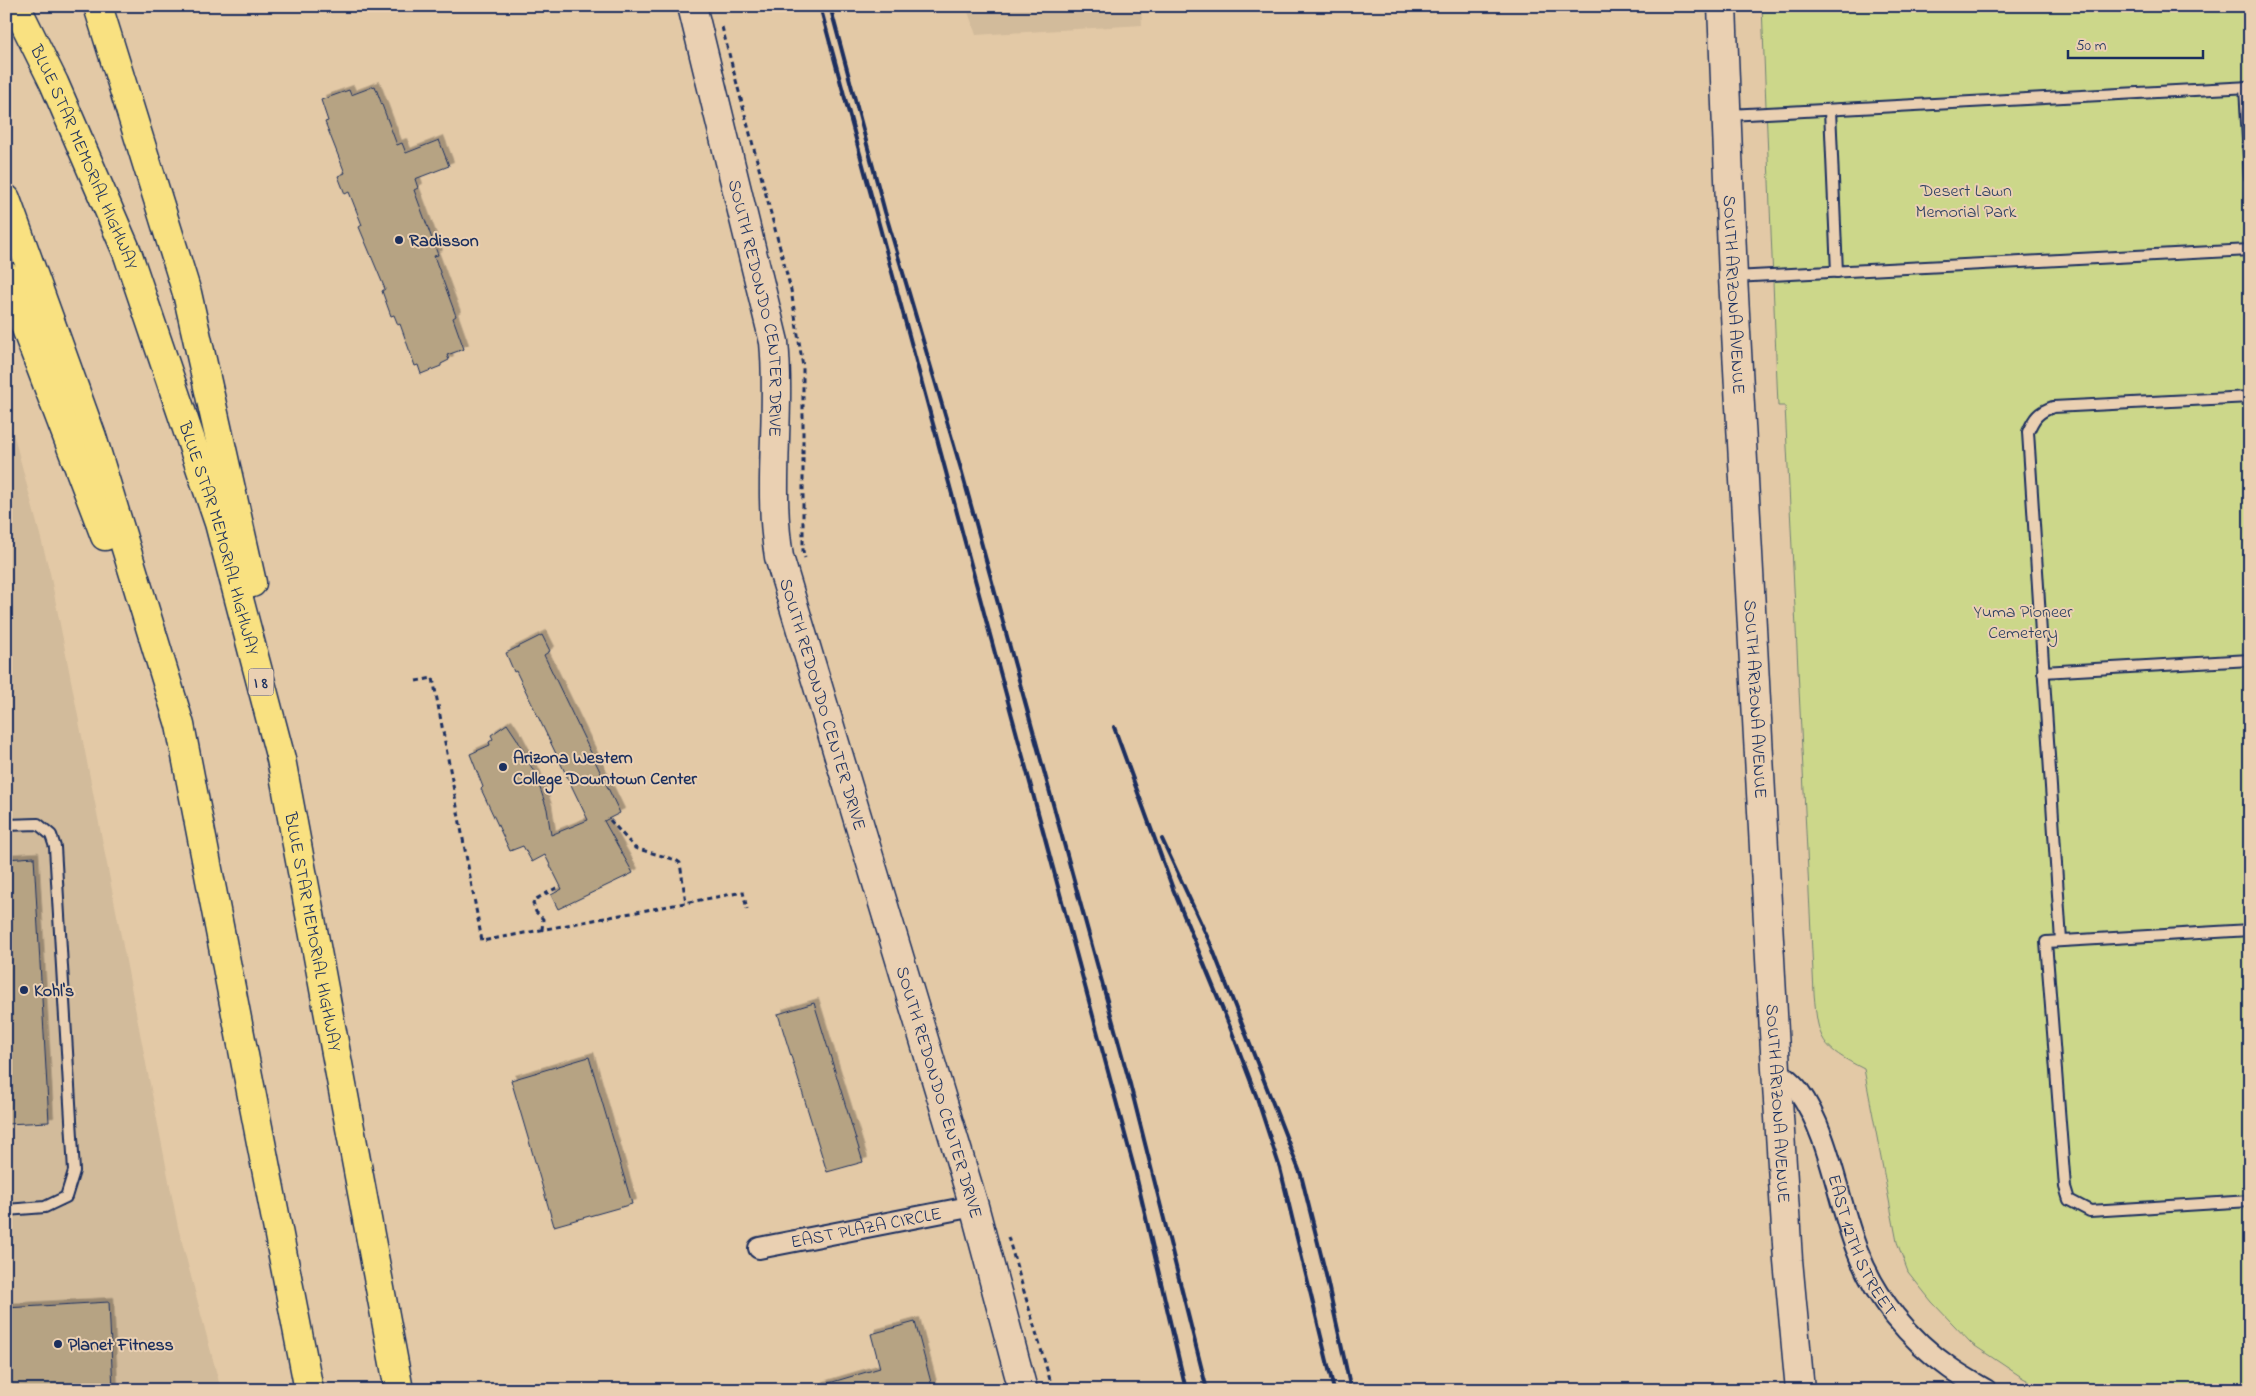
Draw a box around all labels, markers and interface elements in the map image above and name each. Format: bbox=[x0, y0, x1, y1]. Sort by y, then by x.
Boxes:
scale bar bbox=[2068, 28, 2204, 60]
text: 50 m bbox=[2076, 35, 2107, 57]
street label: BLUE STAR MEMORIAL HIGHWAY bbox=[22, 40, 143, 274]
street label: SOUTH REDONDO CENTER DRIVE bbox=[720, 177, 787, 438]
park label: Desert Lawn Memorial Park bbox=[1916, 179, 2017, 226]
street label: SOUTH ARIZONA AVENUE bbox=[1715, 195, 1750, 395]
place label: Radisson bbox=[409, 229, 479, 255]
marker: Radisson bbox=[393, 234, 405, 246]
street label: BLUE STAR MEMORIAL HIGHWAY bbox=[170, 418, 264, 659]
street label: SOUTH REDONDO CENTER DRIVE bbox=[771, 576, 872, 834]
street label: SOUTH ARIZONA AVENUE bbox=[1736, 599, 1772, 800]
park label: Yuma Pioneer Cemetery bbox=[1973, 600, 2073, 647]
road number: I 8 bbox=[248, 669, 274, 696]
place label: Arizona Western College Downtown Center bbox=[513, 746, 697, 794]
marker: Arizona Western College Downtown Center bbox=[497, 761, 509, 773]
street label: BLUE STAR MEMORIAL HIGHWAY bbox=[276, 809, 347, 1055]
street label: SOUTH REDONDO CENTER DRIVE bbox=[888, 963, 988, 1222]
place label: Kohl's bbox=[34, 979, 74, 1005]
marker: Kohl's bbox=[18, 984, 30, 996]
street label: SOUTH ARIZONA AVENUE bbox=[1757, 1003, 1795, 1204]
street label: EAST 12TH STREET bbox=[1820, 1172, 1902, 1323]
street label: EAST PLAZA CIRCLE bbox=[789, 1202, 944, 1256]
place label: Planet Fitness bbox=[68, 1333, 174, 1359]
marker: Planet Fitness bbox=[52, 1338, 64, 1350]

